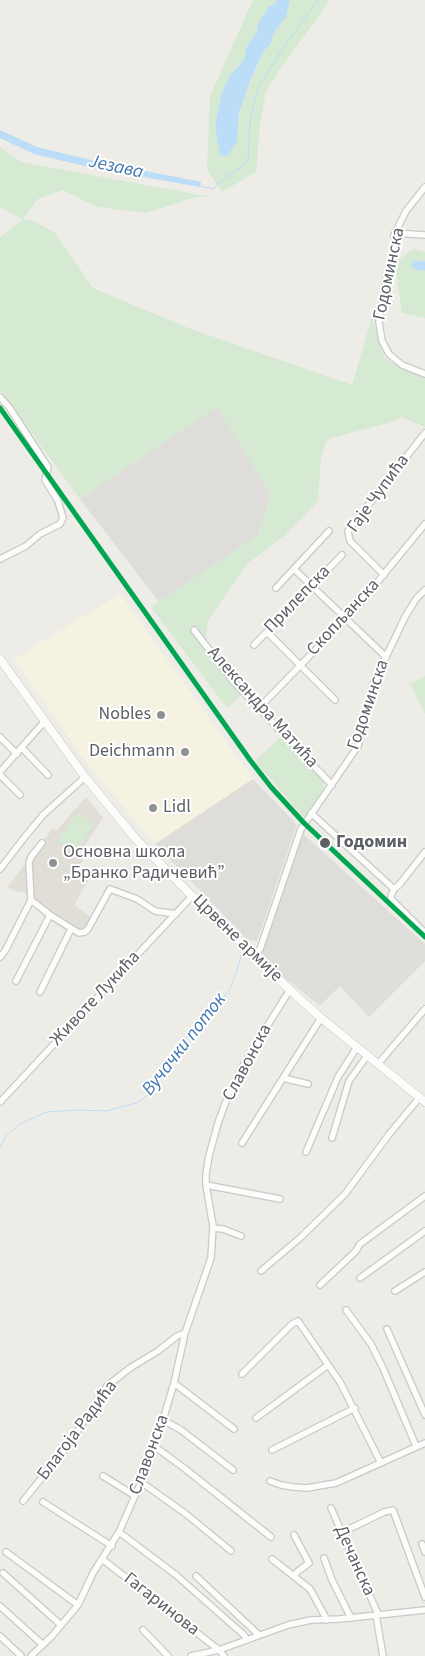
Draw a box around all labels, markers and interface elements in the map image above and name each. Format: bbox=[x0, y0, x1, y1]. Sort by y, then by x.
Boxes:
water label: Језава bbox=[87, 151, 145, 185]
street label: Годоминска bbox=[370, 226, 410, 322]
street label: Гаје Чупића bbox=[343, 451, 415, 537]
street label: Прилепска bbox=[260, 561, 336, 639]
street label: Скопљанска bbox=[303, 575, 385, 661]
street label: Александра Матића bbox=[202, 643, 322, 773]
street label: Годоминска bbox=[344, 657, 394, 753]
place label: Nobles bbox=[99, 704, 151, 726]
marker: Nobles bbox=[155, 709, 167, 721]
place label: Deichmann bbox=[89, 741, 175, 763]
marker: Deichmann bbox=[179, 746, 191, 758]
place label: Lidl bbox=[163, 797, 191, 819]
marker: Lidl bbox=[147, 802, 159, 814]
place label: Годомин bbox=[336, 832, 407, 854]
marker: Годомин bbox=[318, 836, 332, 850]
place label: Основна школа „Бранко Радичевић” bbox=[63, 842, 225, 884]
marker: Основна школа „Бранко Радичевић” bbox=[47, 857, 59, 869]
street label: Црвене армије bbox=[188, 891, 286, 987]
street label: Животе Лукића bbox=[47, 947, 145, 1051]
water label: Вучачки поток bbox=[138, 989, 232, 1101]
street label: Славонска bbox=[219, 1021, 277, 1105]
street label: Благоја Радића bbox=[33, 1377, 123, 1485]
street label: Славонска bbox=[125, 1412, 175, 1498]
street label: Дечанска bbox=[329, 1522, 379, 1600]
street label: Гагаринова bbox=[119, 1569, 203, 1641]

